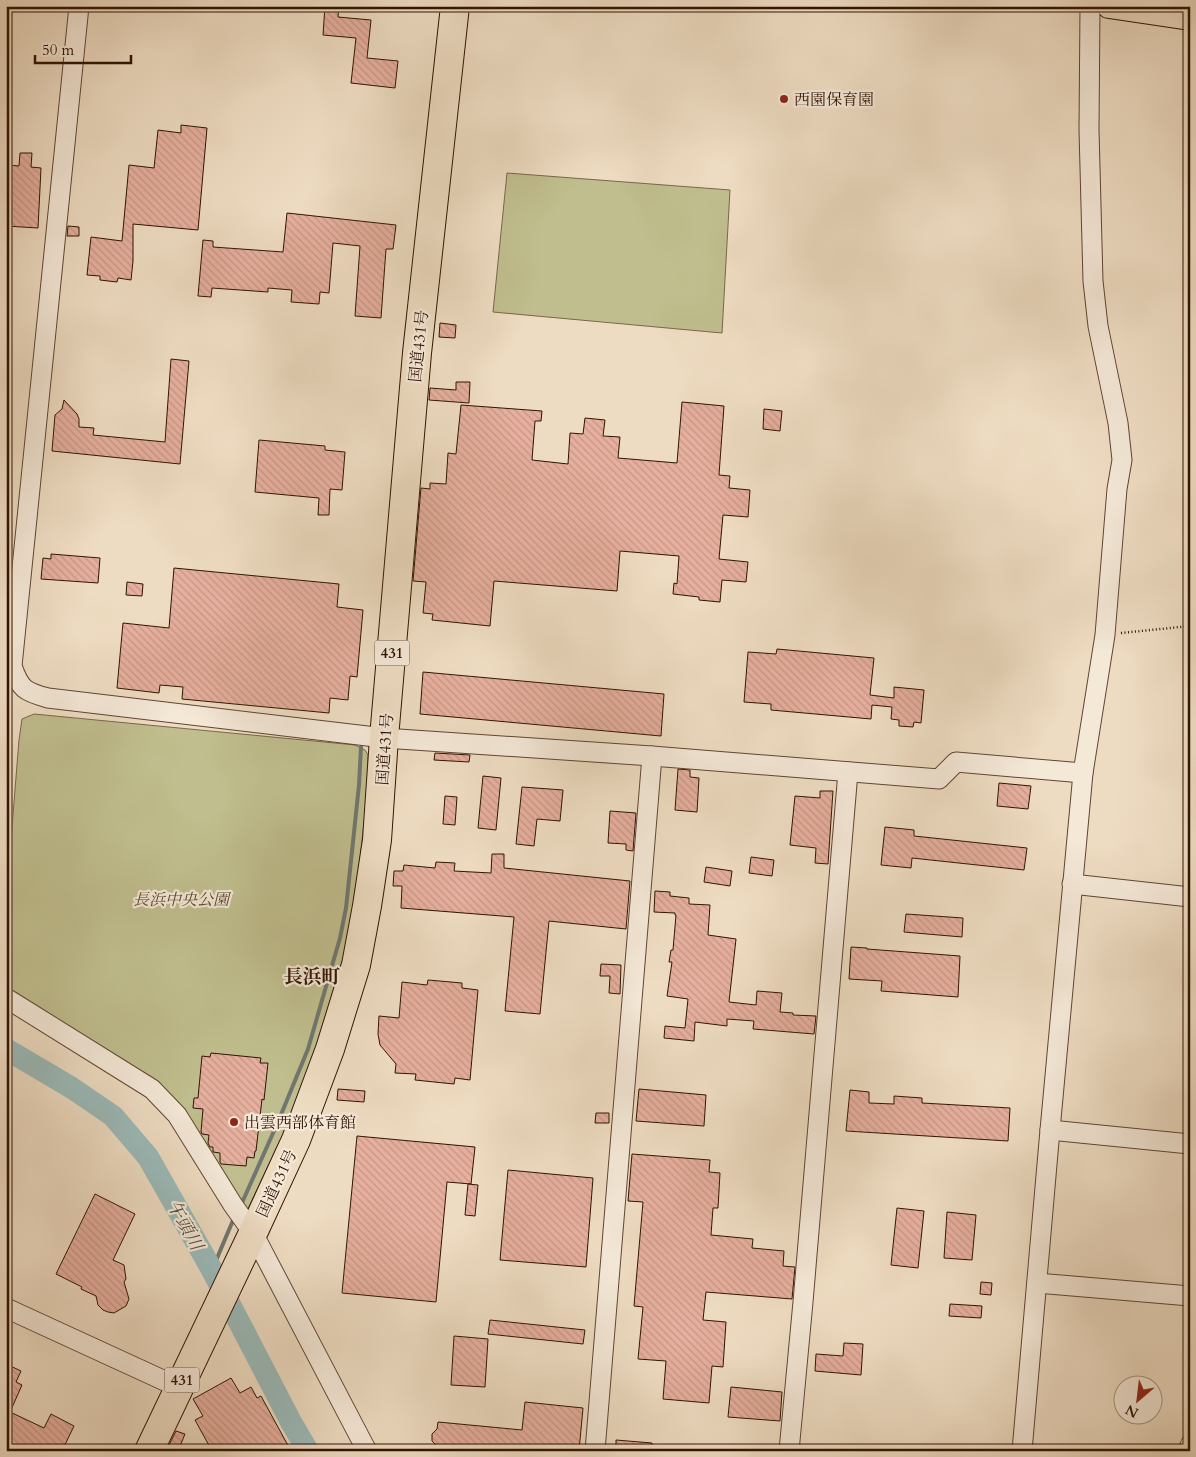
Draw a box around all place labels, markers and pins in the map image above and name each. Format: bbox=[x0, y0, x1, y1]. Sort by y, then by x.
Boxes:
place label: 西園保育園 bbox=[794, 89, 874, 111]
marker: 西園保育園 bbox=[778, 93, 790, 105]
place label: 出雲西部体育館 bbox=[244, 1112, 356, 1134]
marker: 出雲西部体育館 bbox=[228, 1116, 240, 1128]

